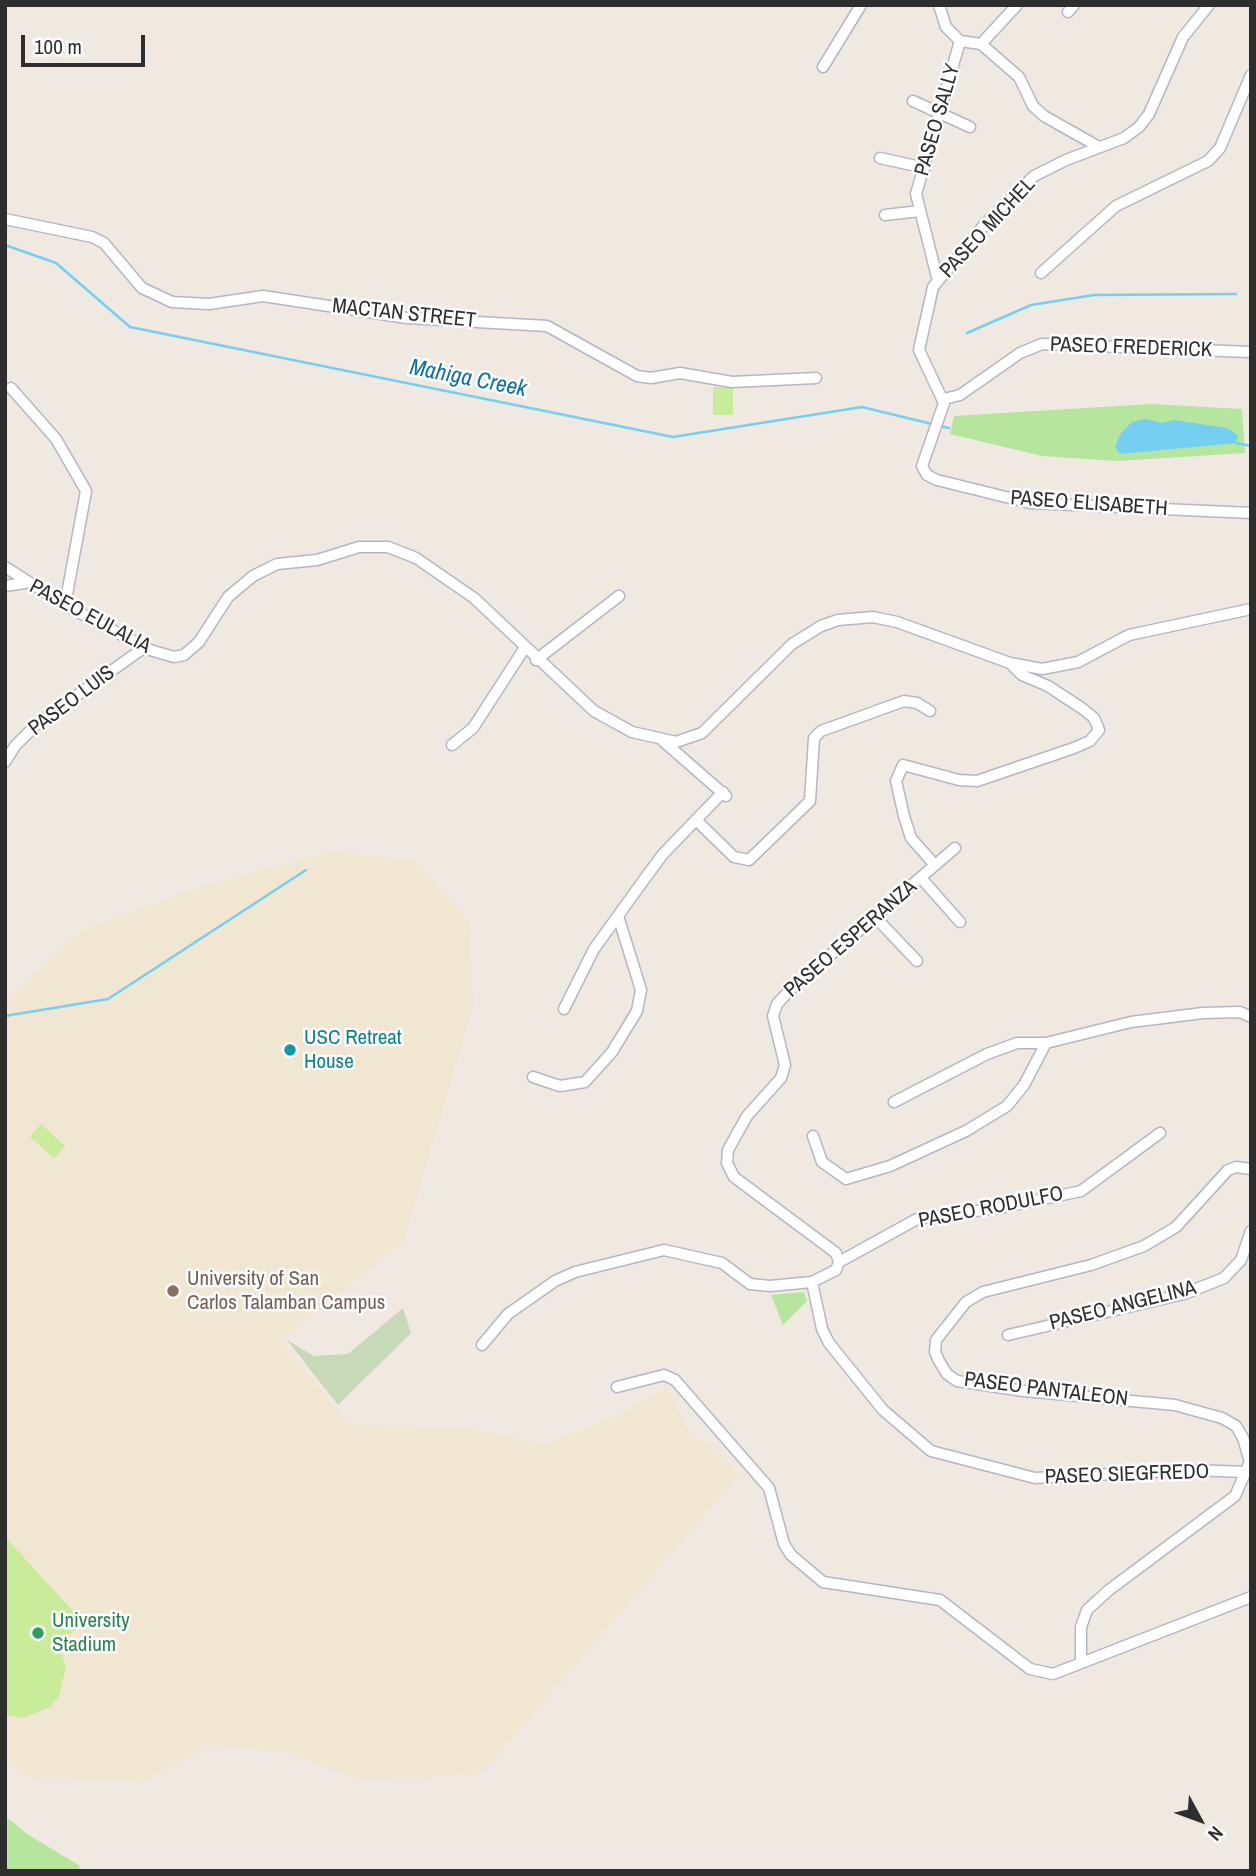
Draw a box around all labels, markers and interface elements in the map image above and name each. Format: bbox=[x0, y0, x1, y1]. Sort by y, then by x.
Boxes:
scale bar bbox=[24, 21, 149, 65]
text: 100 m bbox=[34, 32, 82, 61]
street label: PASEO SALLY bbox=[910, 61, 966, 179]
street label: PASEO MICHEL bbox=[935, 173, 1041, 283]
street label: MACTAN STREET bbox=[331, 294, 477, 334]
street label: PASEO FREDERICK bbox=[1049, 333, 1213, 363]
water label: Mahiga Creek bbox=[407, 354, 529, 404]
street label: PASEO ELISABETH bbox=[1010, 486, 1168, 522]
street label: PASEO EULALIA bbox=[25, 574, 155, 660]
street label: PASEO LUIS bbox=[24, 660, 120, 742]
street label: PASEO ESPERANZA bbox=[780, 875, 922, 1003]
place label: USC Retreat House bbox=[304, 1025, 402, 1075]
marker: USC Retreat House bbox=[282, 1042, 298, 1058]
street label: PASEO RODULFO bbox=[916, 1182, 1066, 1234]
place label: University of San Carlos Talamban Campus bbox=[187, 1266, 385, 1316]
street label: PASEO ANGELINA bbox=[1047, 1276, 1199, 1336]
marker: University of San Carlos Talamban Campus bbox=[165, 1283, 181, 1299]
street label: PASEO PANTALEON bbox=[963, 1367, 1129, 1413]
street label: PASEO SIEGFREDO bbox=[1044, 1460, 1210, 1490]
place label: University Stadium bbox=[52, 1608, 130, 1658]
marker: University Stadium bbox=[30, 1625, 46, 1641]
north arrow bbox=[1165, 1785, 1235, 1855]
text: N bbox=[1202, 1821, 1229, 1847]

